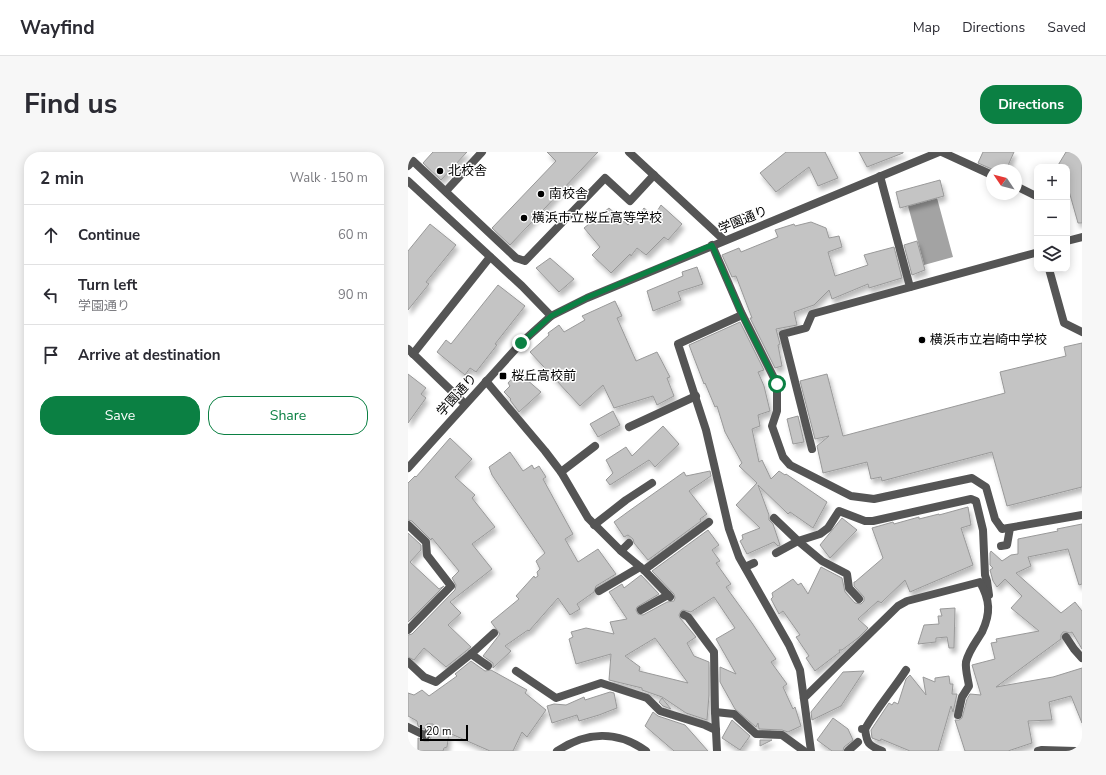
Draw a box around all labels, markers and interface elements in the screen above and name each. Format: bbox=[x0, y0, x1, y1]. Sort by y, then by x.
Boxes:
text: Wayfind bbox=[20, 15, 95, 41]
text: Map bbox=[913, 18, 940, 37]
text: Directions bbox=[962, 18, 1025, 37]
text: Saved bbox=[1047, 18, 1086, 37]
text: Find us bbox=[24, 85, 118, 123]
button: Directions bbox=[980, 85, 1082, 124]
place label: 北校舎 bbox=[448, 162, 487, 180]
north arrow bbox=[986, 164, 1022, 200]
map controls bbox=[1034, 164, 1070, 272]
button: + bbox=[1034, 164, 1070, 200]
marker: 北校舎 bbox=[435, 166, 445, 176]
text: 2 min bbox=[40, 167, 84, 190]
text: Walk · 150 m bbox=[290, 169, 368, 187]
place label: 南校舎 bbox=[549, 185, 588, 203]
marker: 南校舎 bbox=[536, 189, 546, 199]
button: − bbox=[1034, 200, 1070, 236]
street label: 学園通り bbox=[716, 202, 770, 238]
place label: 横浜市立桜丘高等学校 bbox=[532, 209, 662, 227]
marker: 横浜市立桜丘高等学校 bbox=[519, 213, 529, 223]
icon: ahead bbox=[40, 224, 62, 246]
text: Continue bbox=[78, 225, 140, 245]
text: 60 m bbox=[338, 226, 368, 244]
button: layers bbox=[1034, 236, 1070, 272]
text: Turn left bbox=[78, 275, 137, 295]
icon: left bbox=[40, 284, 62, 306]
text: 90 m bbox=[338, 286, 368, 304]
text: 学園通り bbox=[78, 297, 130, 315]
place label: 横浜市立岩崎中学校 bbox=[930, 331, 1047, 349]
route end bbox=[512, 334, 530, 352]
marker: 横浜市立岩崎中学校 bbox=[917, 335, 927, 345]
icon: arrive bbox=[40, 344, 62, 366]
text: Arrive at destination bbox=[78, 345, 221, 365]
place label: 桜丘高校前 bbox=[511, 367, 576, 385]
street label: 学園通り bbox=[433, 370, 481, 420]
marker: 桜丘高校前 bbox=[498, 371, 508, 381]
route start bbox=[768, 375, 786, 393]
button: Save bbox=[40, 396, 200, 435]
button: Share bbox=[208, 396, 368, 435]
scale bar bbox=[420, 723, 468, 742]
text: 20 m bbox=[426, 724, 451, 739]

